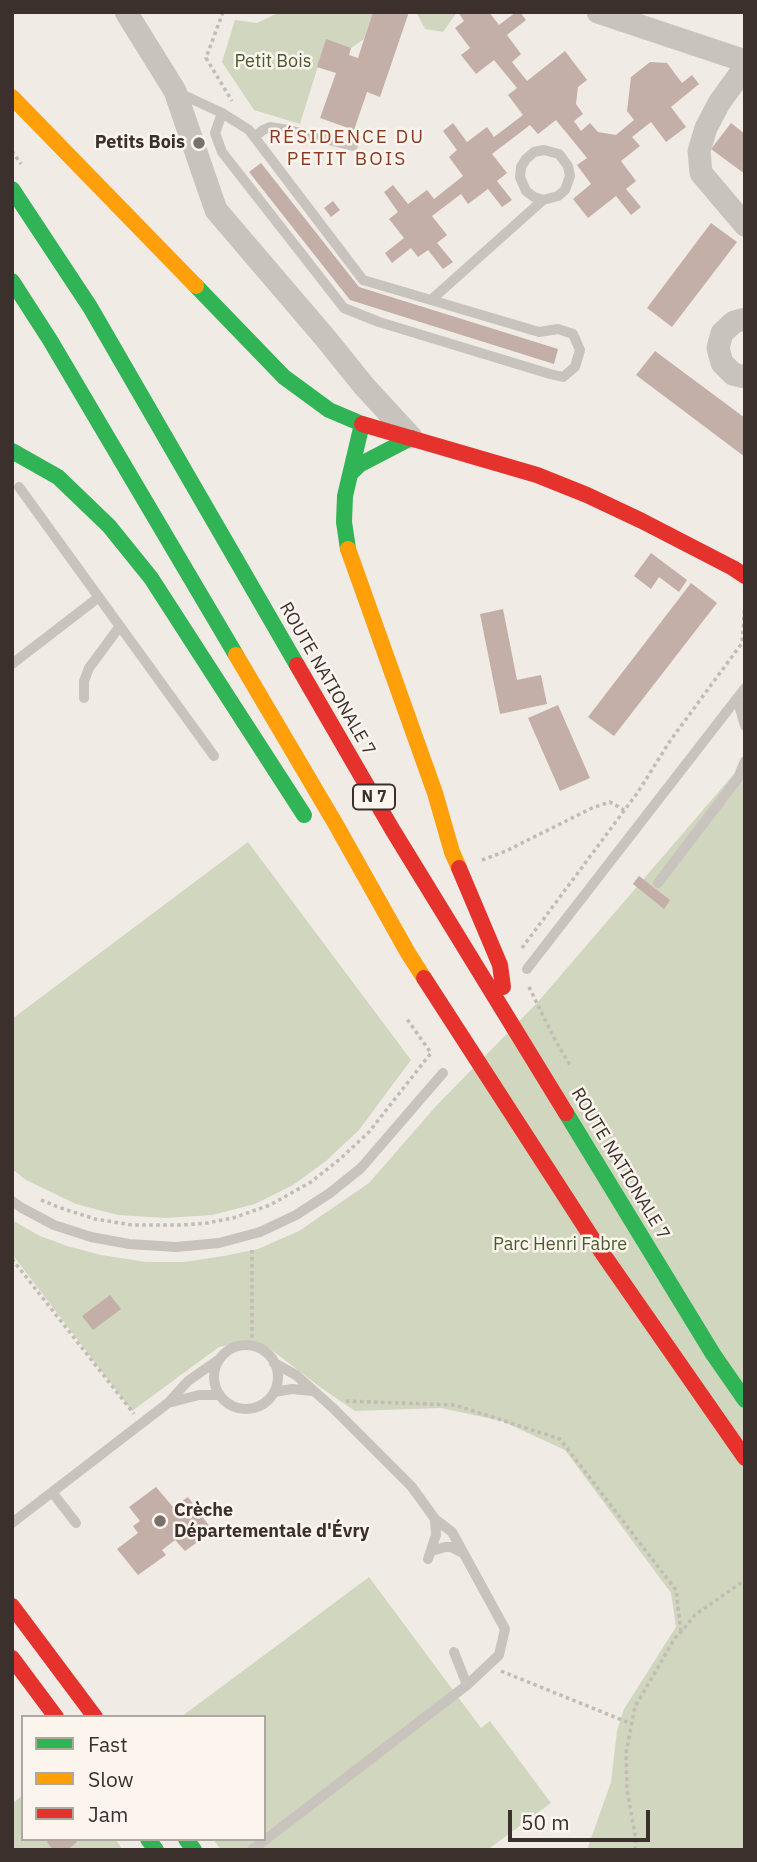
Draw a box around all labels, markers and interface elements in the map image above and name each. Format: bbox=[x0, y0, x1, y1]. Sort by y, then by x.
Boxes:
park label: Petit Bois bbox=[235, 51, 311, 73]
district label: RÉSIDENCE DU PETIT BOIS bbox=[270, 127, 424, 171]
place label: Petits Bois bbox=[95, 132, 185, 154]
marker: Petits Bois bbox=[191, 135, 207, 151]
street label: ROUTE NATIONALE 7 bbox=[274, 599, 380, 759]
road number: N 7 bbox=[353, 784, 395, 810]
street label: ROUTE NATIONALE 7 bbox=[566, 1084, 674, 1244]
park label: Parc Henri Fabre bbox=[493, 1234, 627, 1256]
place label: Crèche Départementale d'Évry bbox=[174, 1500, 369, 1542]
marker: Crèche Départementale d'Évry bbox=[152, 1513, 168, 1529]
legend bbox=[21, 1715, 266, 1841]
text: Fast bbox=[88, 1730, 128, 1758]
text: Slow bbox=[88, 1765, 134, 1793]
scale bar bbox=[512, 1796, 654, 1840]
text: Jam bbox=[88, 1800, 128, 1828]
text: 50 m bbox=[521, 1808, 570, 1836]

